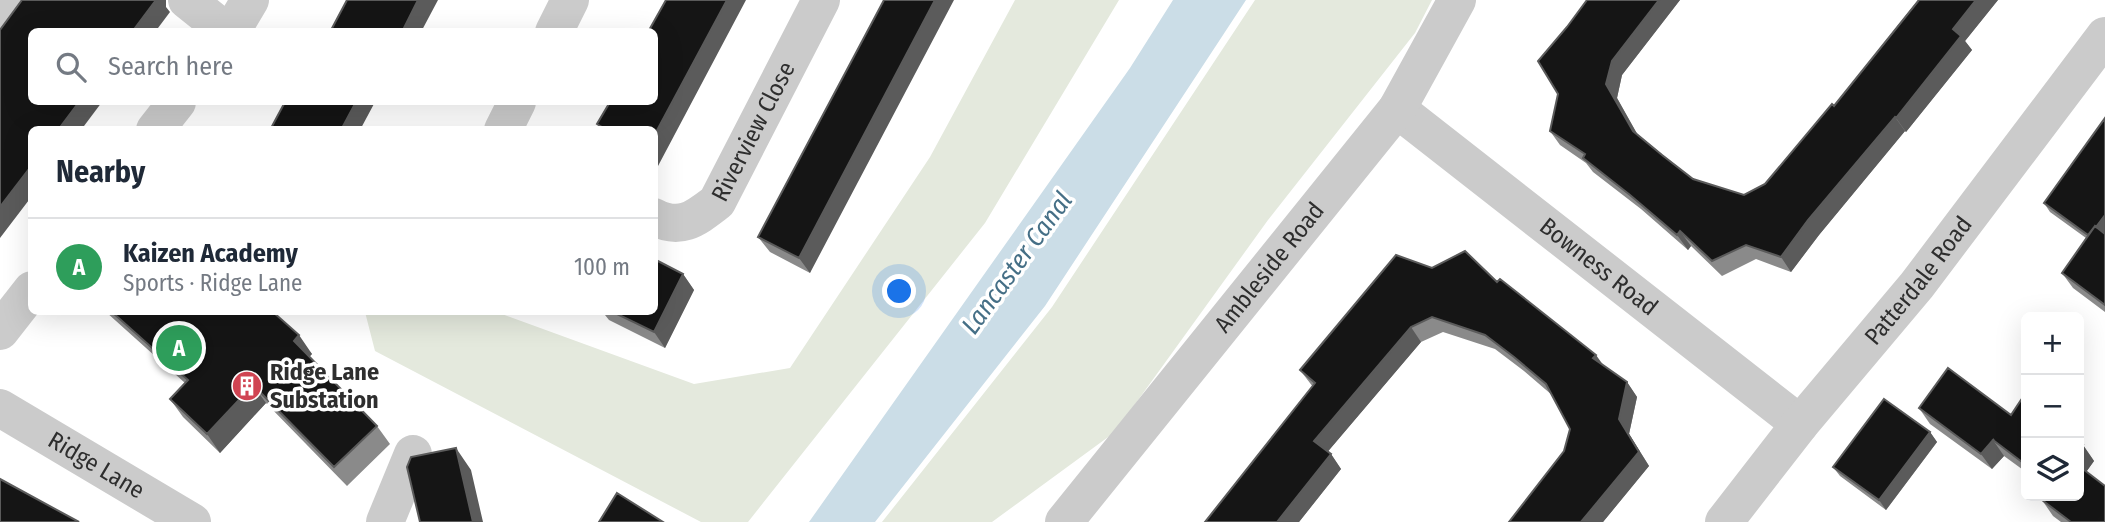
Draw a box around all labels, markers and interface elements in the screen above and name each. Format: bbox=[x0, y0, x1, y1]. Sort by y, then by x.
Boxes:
search box bbox=[28, 28, 658, 105]
icon: search bbox=[52, 48, 90, 86]
text: Search here bbox=[108, 51, 233, 82]
street label: Riverview Close bbox=[706, 57, 801, 206]
text: Nearby bbox=[56, 154, 145, 190]
water label: Lancaster Canal bbox=[955, 186, 1079, 340]
street label: Ambleside Road bbox=[1209, 197, 1330, 338]
street label: Patterdale Road bbox=[1859, 211, 1978, 350]
street label: Bowness Road bbox=[1534, 212, 1663, 321]
text: Kaizen Academy bbox=[123, 238, 298, 269]
text: A bbox=[73, 253, 85, 281]
text: 100 m bbox=[574, 253, 630, 281]
text: Sports · Ridge Lane bbox=[123, 269, 302, 297]
your location bbox=[882, 274, 916, 308]
map controls bbox=[2021, 312, 2084, 501]
button: + bbox=[2021, 312, 2084, 375]
pin: A bbox=[156, 322, 202, 374]
place label: Ridge Lane Substation bbox=[270, 358, 379, 414]
building icon: Ridge Lane Substation bbox=[230, 369, 264, 403]
button: − bbox=[2021, 375, 2084, 438]
street label: Ridge Lane bbox=[43, 426, 150, 505]
button: layers bbox=[2021, 438, 2084, 501]

